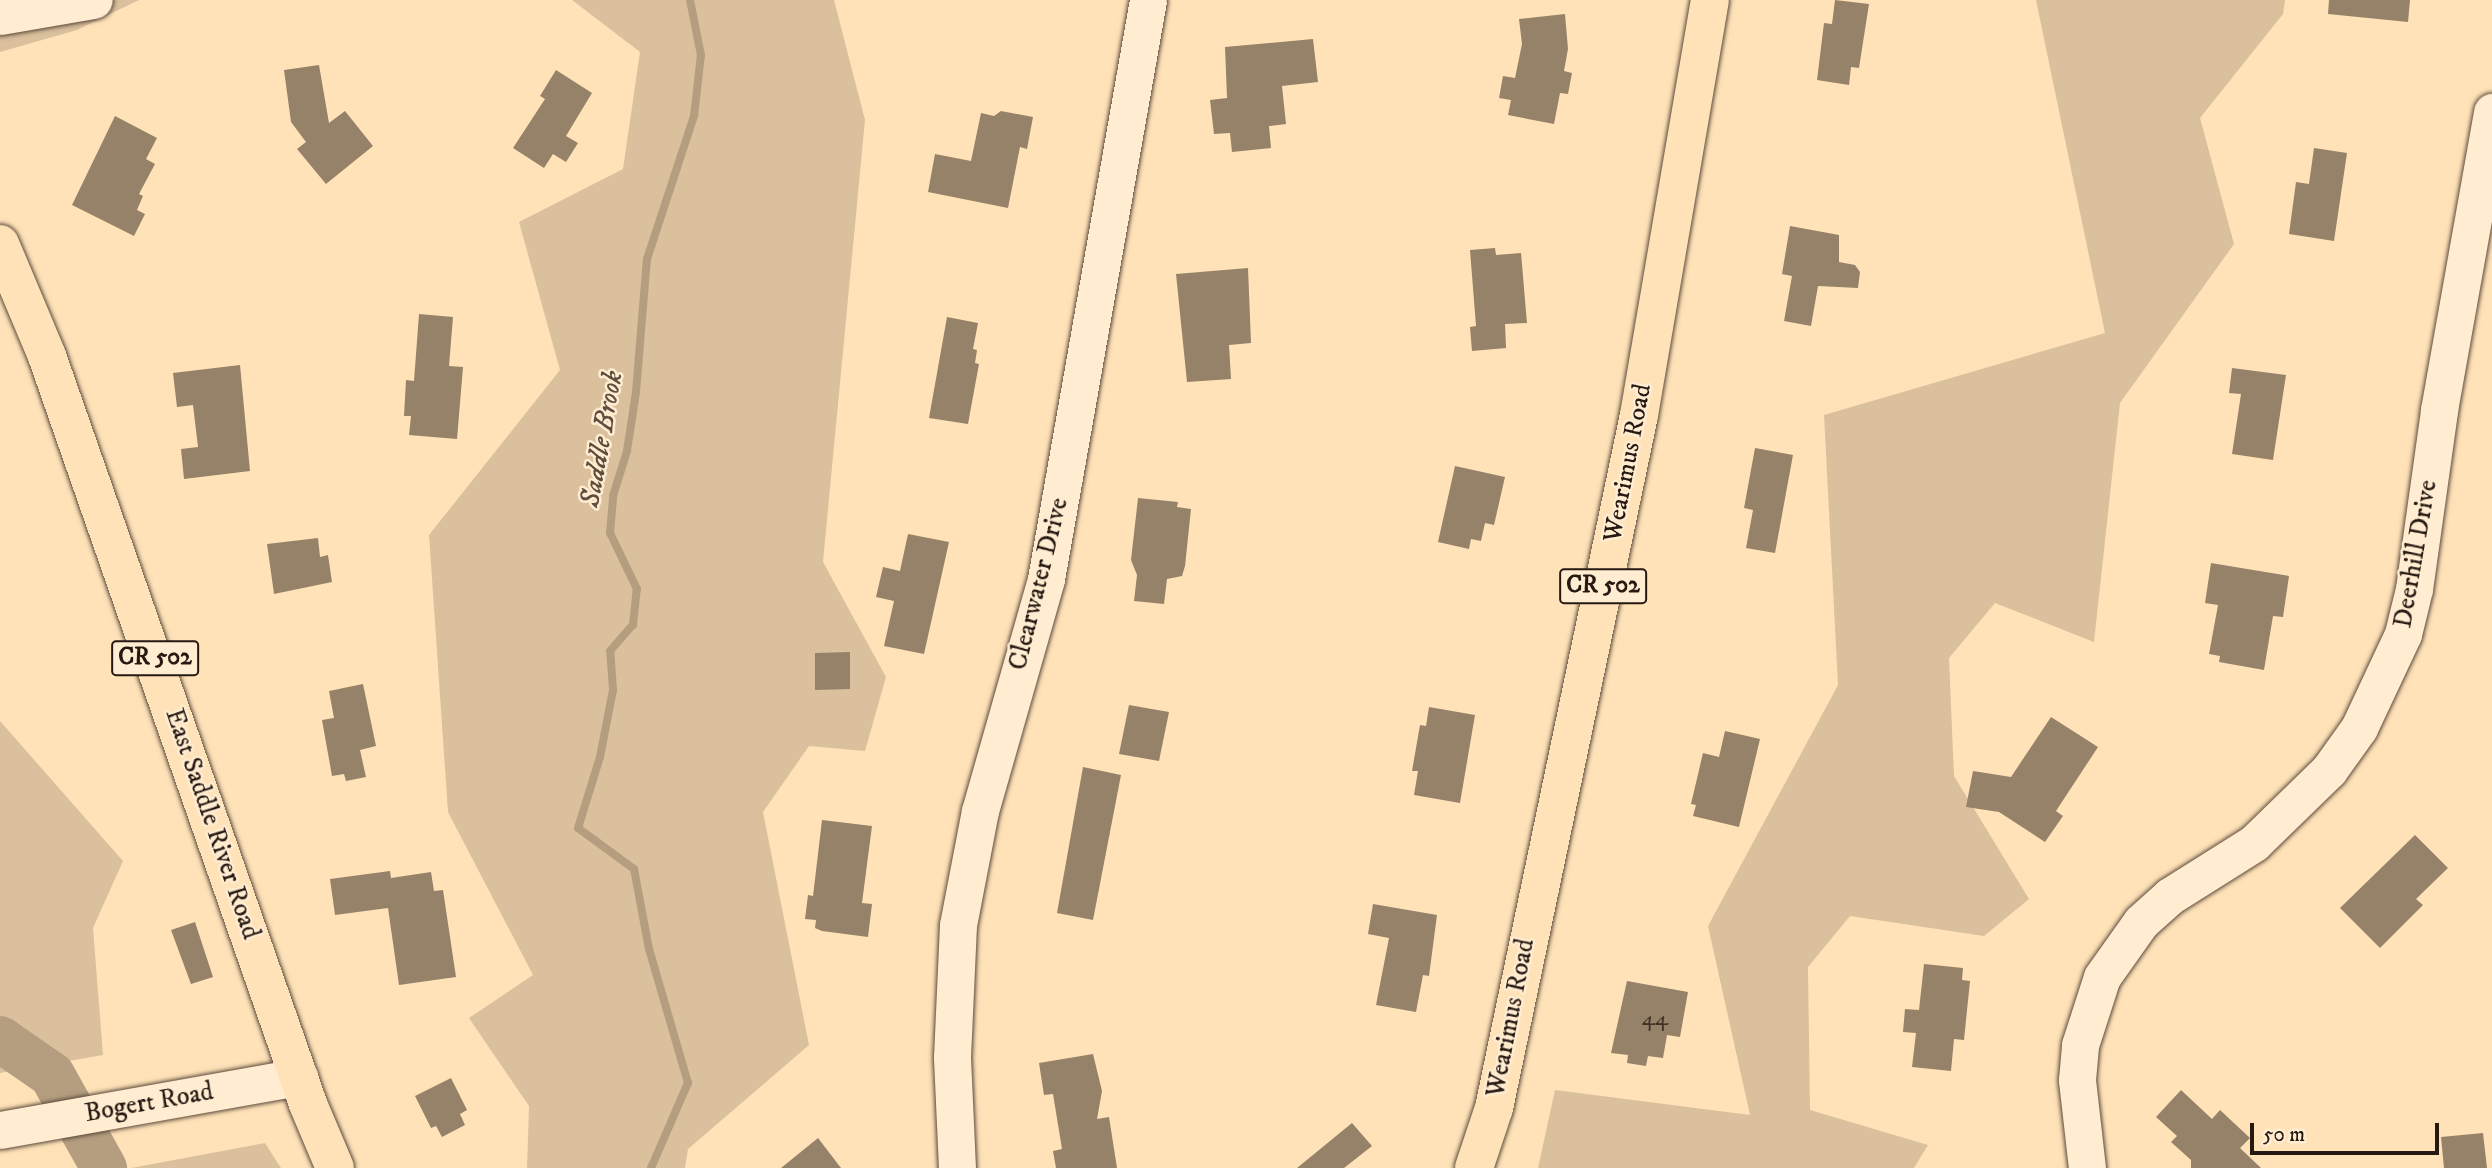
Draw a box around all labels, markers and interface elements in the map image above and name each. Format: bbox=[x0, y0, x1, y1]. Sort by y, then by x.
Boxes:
water label: Saddle Brook bbox=[573, 368, 631, 510]
street label: Wearimus Road bbox=[1597, 381, 1659, 545]
street label: Deerhill Drive bbox=[2388, 477, 2444, 631]
street label: Clearwater Drive bbox=[1002, 495, 1076, 673]
road number: CR 502 bbox=[1558, 566, 1648, 606]
road number: CR 502 bbox=[110, 638, 200, 678]
street label: East Saddle River Road bbox=[158, 705, 266, 943]
street label: Wearimus Road bbox=[1480, 936, 1542, 1100]
house number: 44 bbox=[1642, 1005, 1668, 1033]
street label: Bogert Road bbox=[82, 1076, 216, 1130]
scale bar bbox=[2254, 1108, 2443, 1152]
text: 50 m bbox=[2263, 1122, 2305, 1148]

